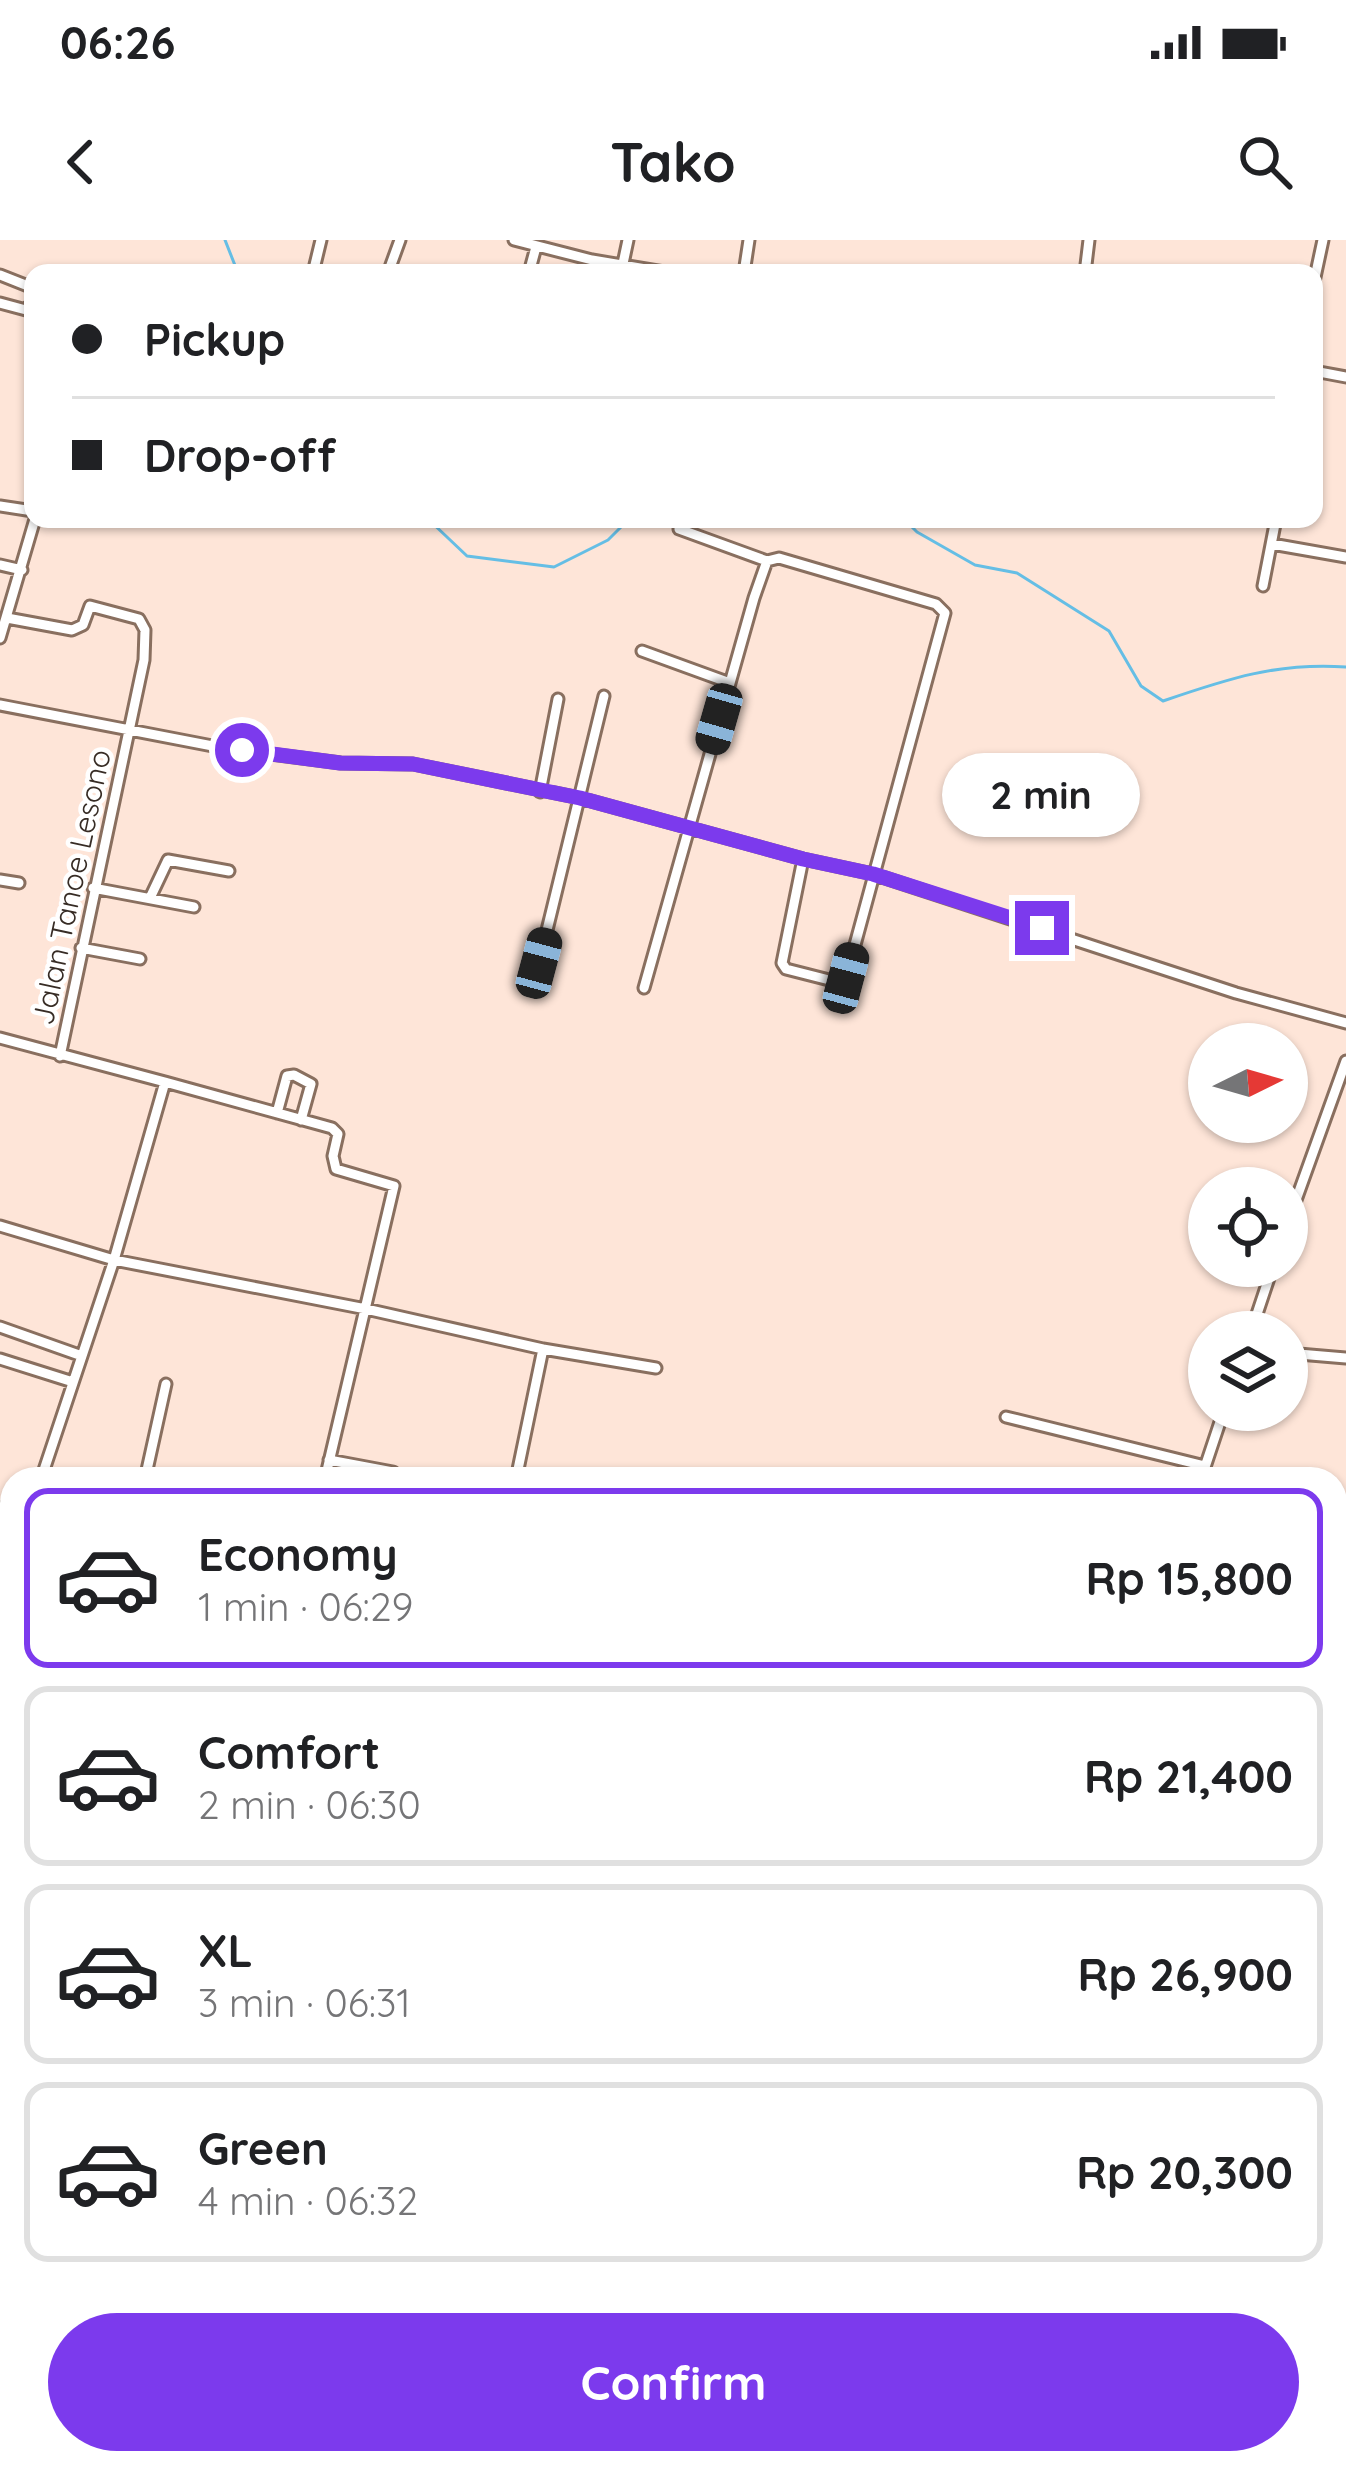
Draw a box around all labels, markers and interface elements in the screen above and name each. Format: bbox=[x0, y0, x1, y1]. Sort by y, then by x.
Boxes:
text: 06:26 bbox=[60, 14, 175, 70]
text: Tako bbox=[610, 128, 736, 196]
icon: back bbox=[48, 129, 114, 195]
icon: search bbox=[1232, 129, 1298, 195]
text: Pickup bbox=[144, 311, 285, 367]
text: Drop-off bbox=[144, 427, 336, 483]
car bbox=[692, 679, 746, 759]
route start bbox=[215, 723, 269, 777]
street label: Jalan Tanoe Lesono bbox=[23, 746, 119, 1028]
callout: 2 min bbox=[943, 754, 1141, 838]
text: 2 min bbox=[990, 770, 1092, 819]
route end bbox=[1015, 901, 1069, 955]
car bbox=[512, 924, 566, 1002]
car bbox=[819, 939, 873, 1017]
north arrow bbox=[1188, 1023, 1308, 1143]
map controls bbox=[1188, 1023, 1308, 1431]
button: locate bbox=[1188, 1167, 1308, 1287]
button: layers bbox=[1188, 1311, 1308, 1431]
icon: car bbox=[54, 1524, 162, 1632]
text: Economy bbox=[198, 1526, 398, 1582]
text: Rp 15,800 bbox=[1086, 1550, 1293, 1606]
text: 1 min · 06:29 bbox=[198, 1582, 413, 1631]
icon: car bbox=[54, 1722, 162, 1830]
text: Comfort bbox=[198, 1724, 380, 1780]
text: Rp 21,400 bbox=[1084, 1748, 1293, 1804]
text: 2 min · 06:30 bbox=[198, 1780, 421, 1829]
icon: car bbox=[54, 1920, 162, 2028]
text: XL bbox=[198, 1922, 253, 1978]
text: Rp 26,900 bbox=[1078, 1946, 1293, 2002]
text: 3 min · 06:31 bbox=[198, 1978, 411, 2027]
icon: car bbox=[54, 2118, 162, 2226]
text: Green bbox=[198, 2120, 328, 2176]
text: Rp 20,300 bbox=[1076, 2144, 1293, 2200]
text: 4 min · 06:32 bbox=[198, 2176, 418, 2225]
button: Confirm bbox=[48, 2313, 1299, 2451]

